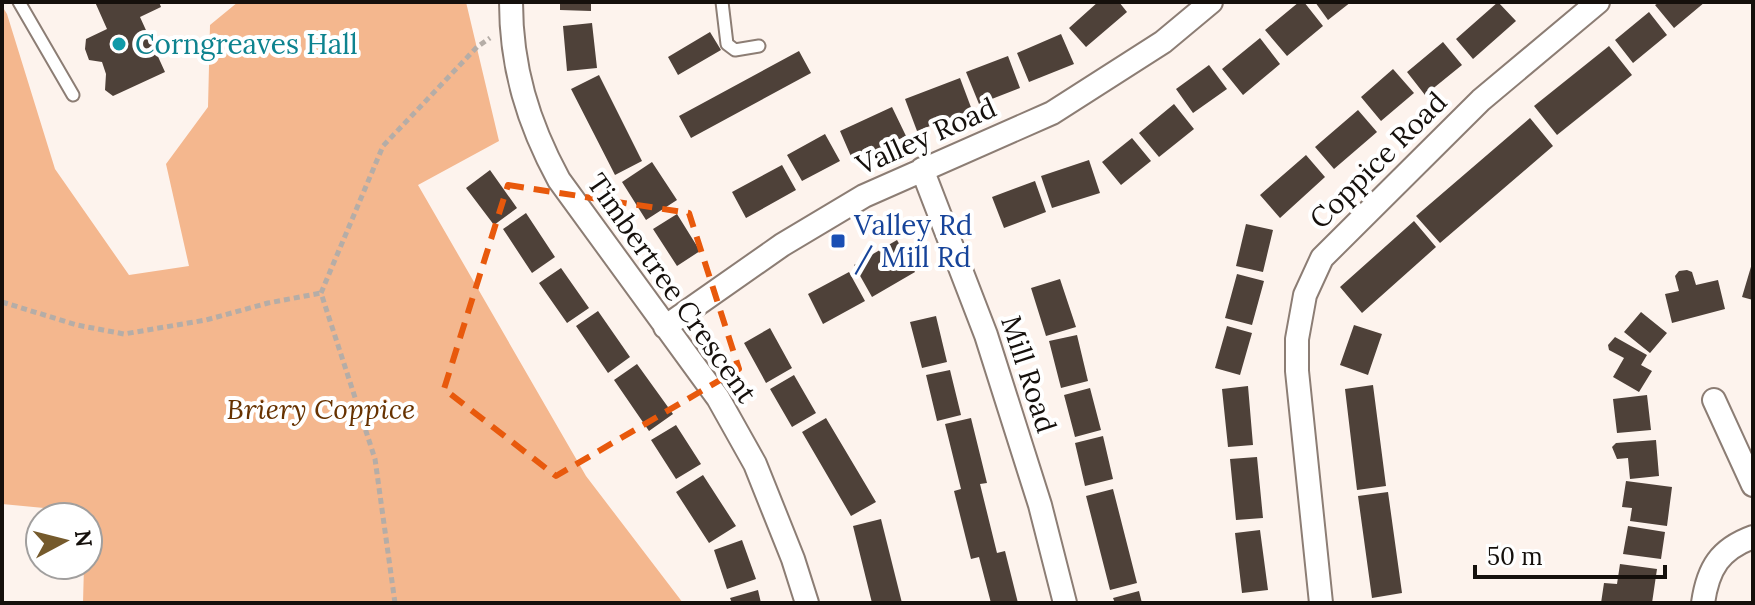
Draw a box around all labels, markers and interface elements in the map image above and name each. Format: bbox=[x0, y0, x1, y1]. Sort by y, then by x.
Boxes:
place label: Corngreaves Hall bbox=[135, 26, 358, 62]
marker: Corngreaves Hall bbox=[110, 35, 128, 53]
street label: Coppice Road bbox=[1302, 84, 1454, 236]
street label: Valley Road bbox=[850, 89, 1002, 183]
street label: Timbertree Crescent bbox=[579, 166, 765, 410]
place label: Valley Rd / Mill Rd bbox=[853, 207, 973, 275]
marker: Valley Rd / Mill Rd bbox=[829, 232, 847, 250]
street label: Mill Road bbox=[993, 311, 1065, 437]
park label: Briery Coppice bbox=[227, 391, 415, 427]
north arrow bbox=[24, 501, 104, 581]
text: N bbox=[69, 528, 99, 549]
scale bar bbox=[1475, 529, 1665, 579]
text: 50 m bbox=[1487, 541, 1543, 572]

